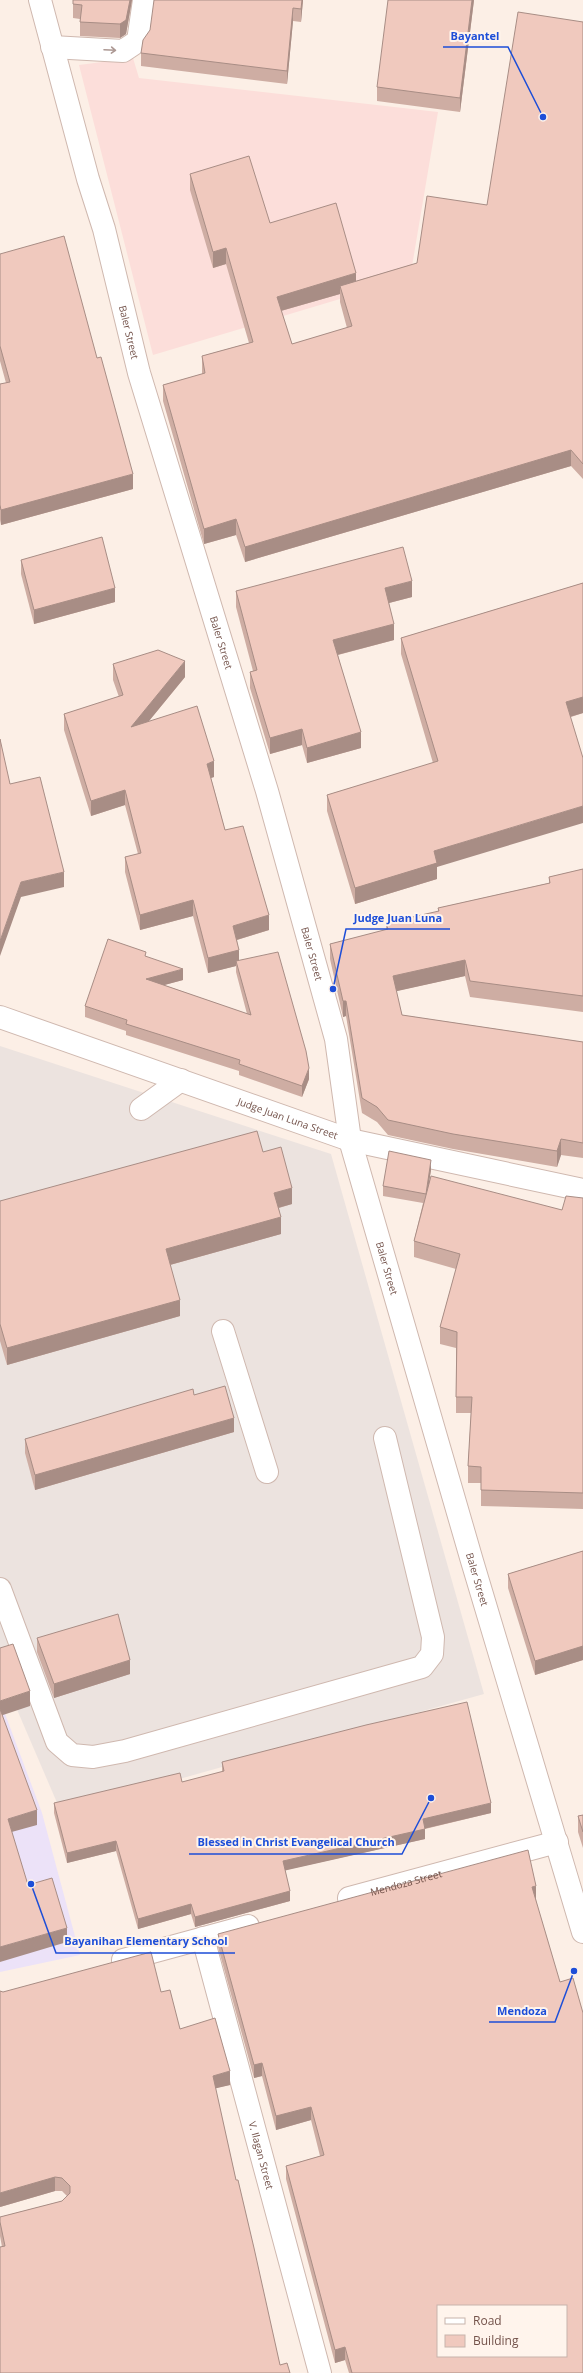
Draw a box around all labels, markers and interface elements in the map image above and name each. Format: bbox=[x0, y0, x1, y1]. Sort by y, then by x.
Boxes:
callout: Bayantel bbox=[443, 24, 508, 47]
text: Bayantel bbox=[451, 28, 499, 43]
one-way arrow bbox=[103, 46, 116, 54]
street label: Baler Street bbox=[116, 304, 142, 361]
street label: Baler Street bbox=[207, 614, 236, 671]
callout: Judge Juan Luna bbox=[346, 906, 450, 929]
text: Judge Juan Luna bbox=[353, 910, 442, 925]
street label: Baler Street bbox=[298, 925, 326, 982]
street label: Judge Juan Luna Street bbox=[235, 1094, 340, 1142]
street label: Baler Street bbox=[373, 1240, 402, 1297]
street label: Baler Street bbox=[463, 1551, 492, 1608]
callout: Blessed in Christ Evangelical Church bbox=[189, 1831, 402, 1854]
text: Blessed in Christ Evangelical Church bbox=[197, 1834, 395, 1849]
street label: Mendoza Street bbox=[369, 1866, 444, 1899]
callout: Bayanihan Elementary School bbox=[56, 1930, 235, 1953]
text: Bayanihan Elementary School bbox=[64, 1933, 228, 1948]
callout: Mendoza bbox=[489, 1999, 555, 2022]
text: Mendoza bbox=[497, 2003, 547, 2018]
street label: V. Ilagan Street bbox=[246, 2120, 277, 2191]
legend bbox=[437, 2305, 567, 2357]
text: Road bbox=[473, 2312, 502, 2329]
text: Building bbox=[473, 2332, 519, 2349]

